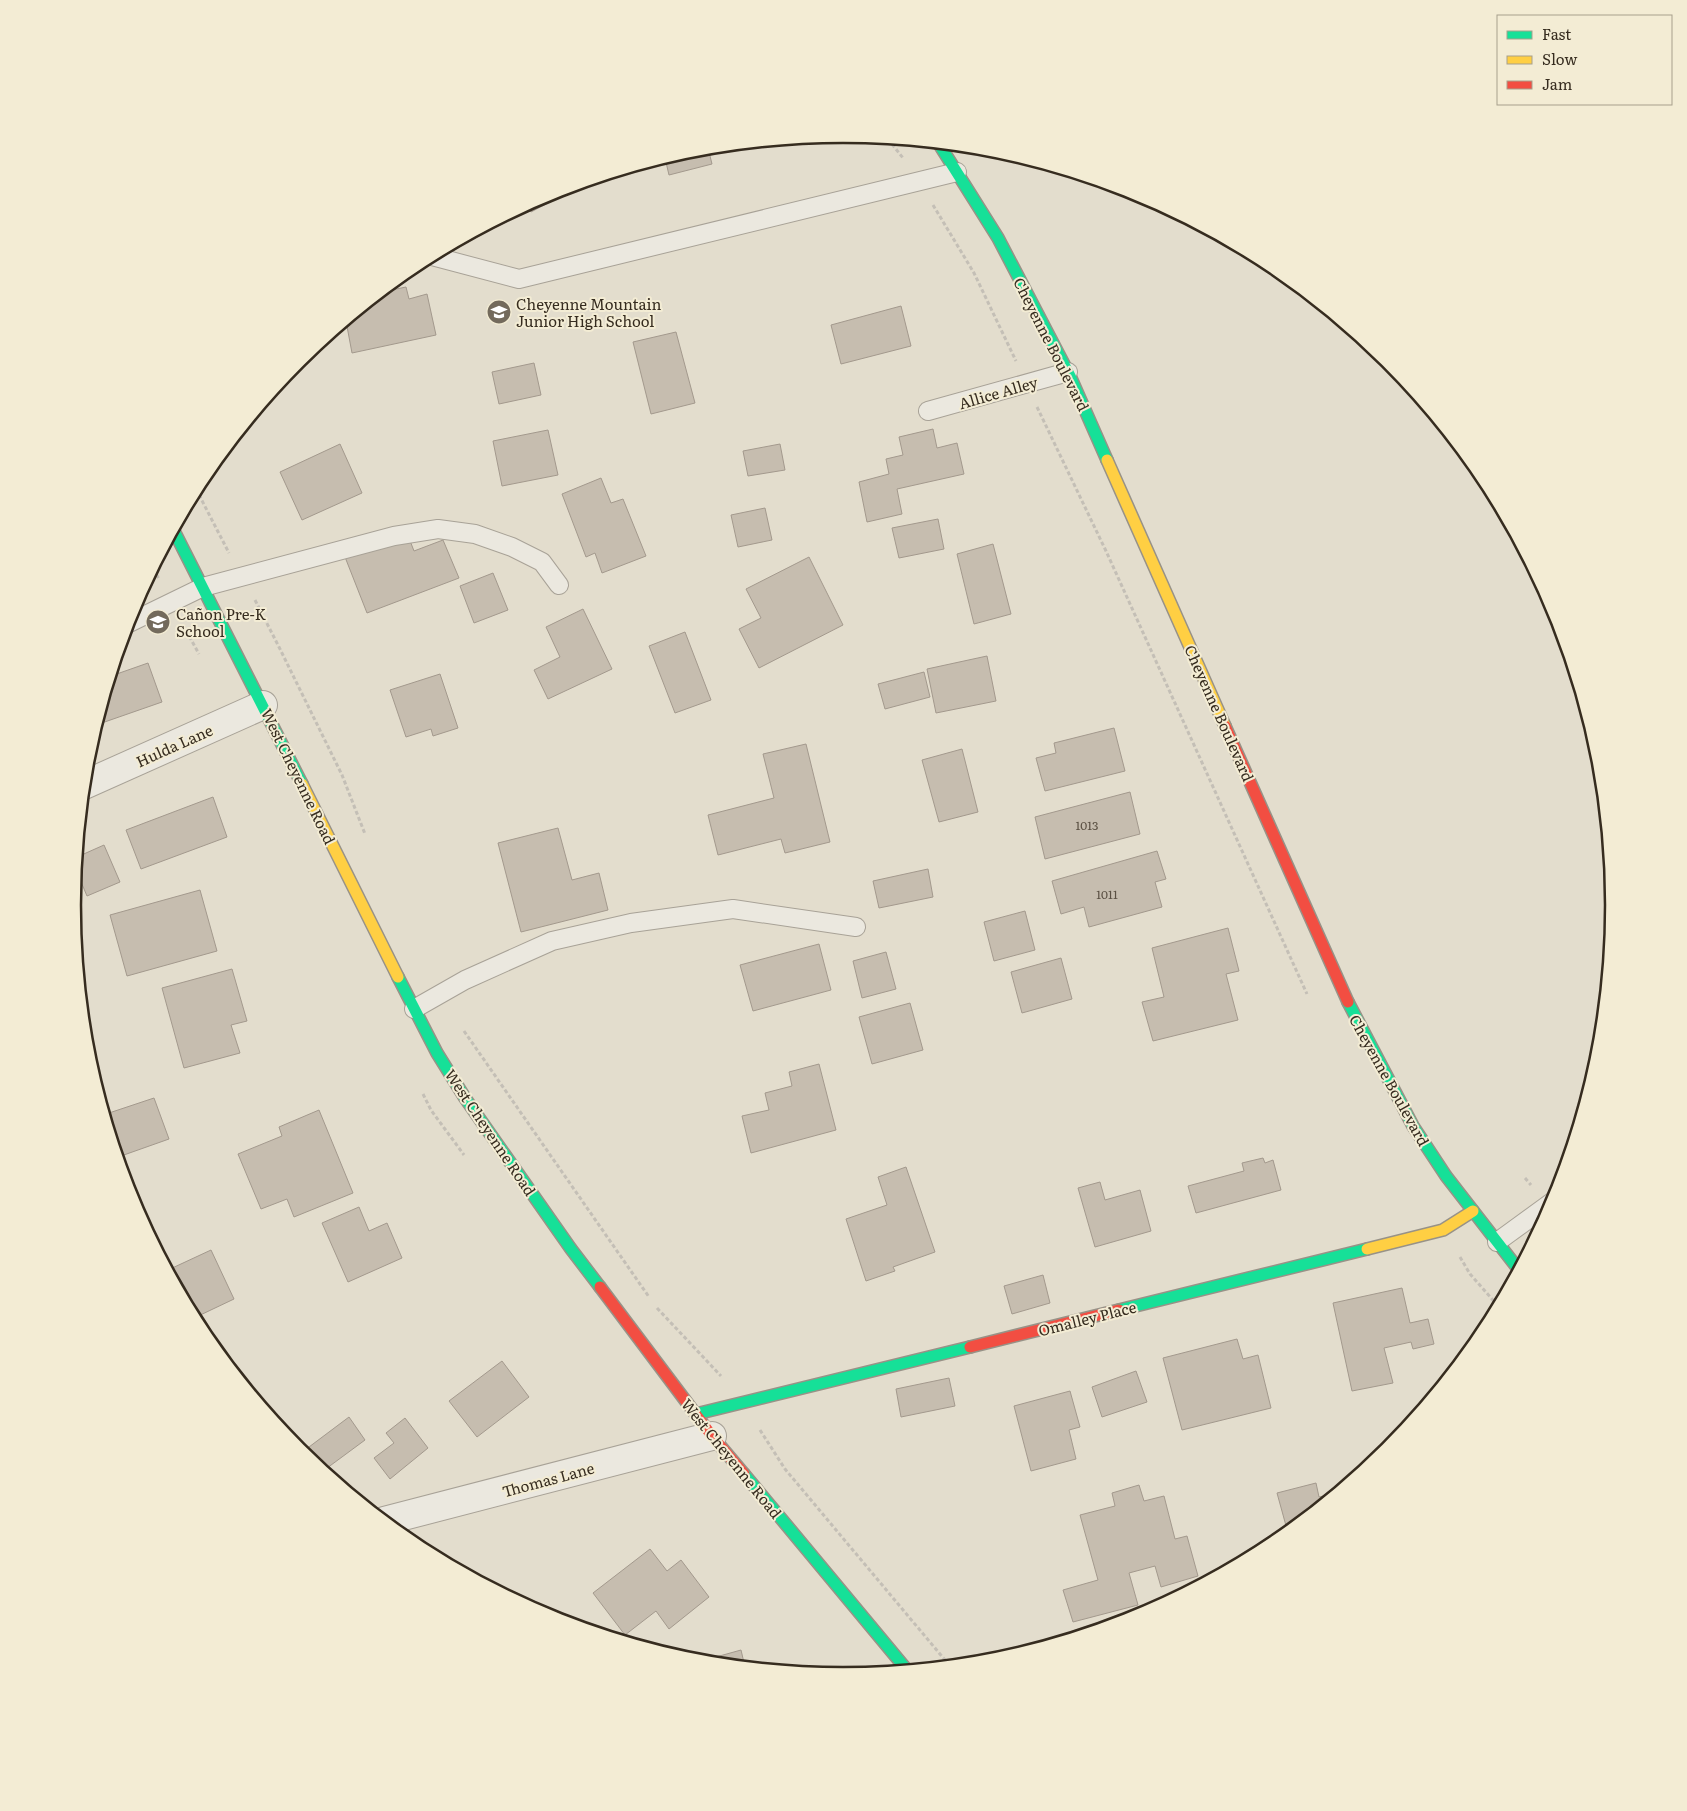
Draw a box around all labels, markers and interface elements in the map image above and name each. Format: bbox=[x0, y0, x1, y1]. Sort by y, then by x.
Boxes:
legend bbox=[1497, 15, 1672, 105]
text: Fast bbox=[1542, 22, 1571, 45]
text: Slow bbox=[1542, 47, 1577, 70]
text: Jam bbox=[1542, 72, 1573, 95]
street label: Cheyenne Boulevard bbox=[1008, 273, 1096, 415]
place label: Cheyenne Mountain Junior High School bbox=[516, 292, 661, 332]
school or university icon: Cheyenne Mountain Junior High School bbox=[486, 299, 512, 325]
street label: Allice Alley bbox=[956, 370, 1041, 414]
place label: Cañon Pre-K School bbox=[176, 602, 267, 642]
school or university icon: Cañon Pre-K School bbox=[145, 609, 171, 635]
street label: Cheyenne Boulevard bbox=[1180, 641, 1260, 785]
street label: West Cheyenne Road bbox=[256, 704, 342, 848]
street label: Hulda Lane bbox=[132, 718, 216, 772]
house number: 1013 bbox=[1075, 816, 1099, 834]
house number: 1011 bbox=[1096, 885, 1118, 903]
street label: Cheyenne Boulevard bbox=[1344, 1010, 1436, 1150]
street label: West Cheyenne Road bbox=[440, 1064, 542, 1200]
street label: Omalley Place bbox=[1036, 1295, 1139, 1341]
street label: West Cheyenne Road bbox=[676, 1393, 788, 1523]
street label: Thomas Lane bbox=[499, 1456, 597, 1502]

